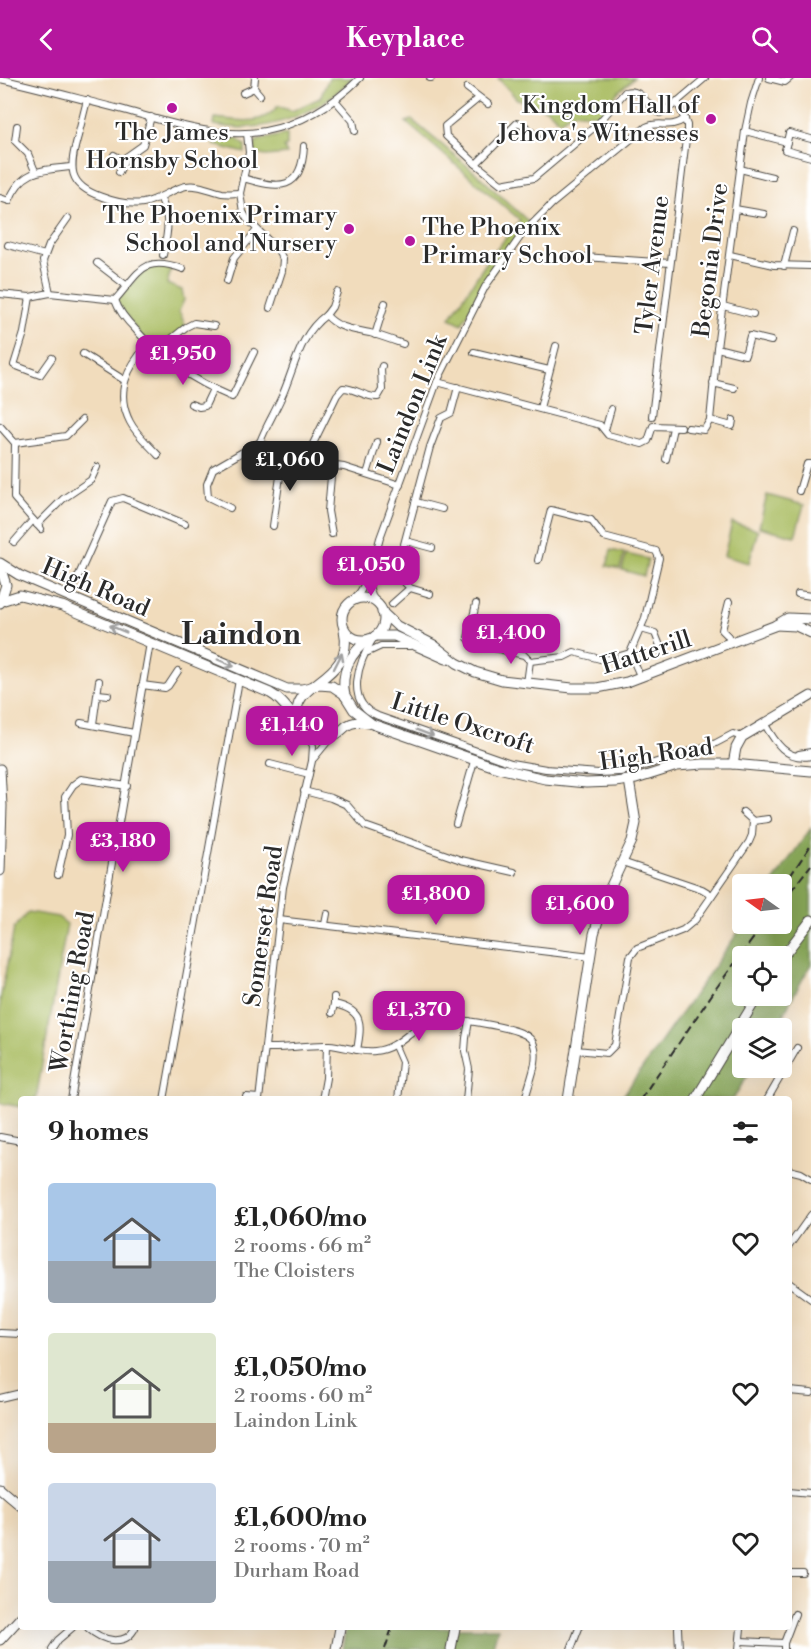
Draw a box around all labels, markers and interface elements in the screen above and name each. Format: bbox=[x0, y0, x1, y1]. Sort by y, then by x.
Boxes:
text: Keyplace bbox=[346, 22, 465, 56]
icon: back bbox=[30, 23, 63, 56]
icon: search bbox=[748, 23, 781, 56]
place label: Kingdom Hall of Jehova's Witnesses bbox=[496, 91, 700, 149]
marker: The James Hornsby School bbox=[165, 101, 179, 115]
marker: Kingdom Hall of Jehova's Witnesses bbox=[704, 112, 718, 126]
place label: The James Hornsby School bbox=[86, 118, 258, 176]
street label: Begonia Drive bbox=[687, 181, 735, 340]
street label: Tyler Avenue bbox=[630, 194, 676, 336]
place label: The Phoenix Primary School and Nursery bbox=[102, 201, 337, 259]
place label: The Phoenix Primary School bbox=[422, 213, 592, 271]
marker: The Phoenix Primary School and Nursery bbox=[342, 222, 356, 236]
marker: The Phoenix Primary School bbox=[403, 234, 417, 248]
street label: Laindon Link bbox=[371, 329, 455, 478]
pin: £1,950 bbox=[134, 335, 232, 386]
text: £1,950 bbox=[150, 342, 216, 367]
pin: £1,060 bbox=[241, 441, 339, 492]
text: £1,060 bbox=[256, 448, 324, 473]
pin: £1,050 bbox=[322, 546, 420, 597]
street label: High Road bbox=[37, 552, 154, 624]
text: £1,050 bbox=[337, 553, 405, 578]
pin: £1,400 bbox=[462, 614, 560, 665]
district label: Laindon bbox=[181, 616, 301, 654]
text: £1,400 bbox=[476, 621, 546, 646]
one-way arrow bbox=[110, 623, 128, 634]
street label: Hatterill bbox=[597, 624, 695, 682]
one-way arrow bbox=[332, 653, 344, 670]
one-way arrow bbox=[216, 658, 235, 669]
street label: Little Oxcroft bbox=[387, 687, 538, 761]
pin: £1,140 bbox=[243, 706, 341, 757]
text: £1,140 bbox=[260, 713, 324, 738]
one-way arrow bbox=[415, 728, 434, 739]
street label: High Road bbox=[597, 732, 715, 778]
pin: £3,180 bbox=[74, 822, 172, 873]
text: £3,180 bbox=[90, 829, 156, 854]
street label: Somerset Road bbox=[238, 843, 290, 1009]
north arrow bbox=[732, 874, 792, 934]
map controls bbox=[732, 874, 792, 1078]
pin: £1,800 bbox=[387, 875, 485, 926]
text: £1,800 bbox=[402, 882, 471, 907]
pin: £1,600 bbox=[531, 885, 629, 936]
text: £1,600 bbox=[546, 892, 614, 917]
street label: Worthing Road bbox=[44, 909, 102, 1076]
button: locate bbox=[732, 946, 792, 1006]
pin: £1,370 bbox=[370, 991, 468, 1042]
text: £1,370 bbox=[387, 998, 451, 1023]
button: layers bbox=[732, 1018, 792, 1078]
text: 9 homes bbox=[48, 1116, 149, 1148]
icon: filters bbox=[729, 1116, 762, 1149]
text: £1,060/mo bbox=[234, 1202, 367, 1234]
icon: home bbox=[96, 1207, 168, 1279]
icon: heart bbox=[729, 1227, 762, 1260]
text: 2 rooms · 66 m² bbox=[234, 1234, 371, 1259]
text: The Cloisters bbox=[234, 1259, 355, 1284]
text: £1,050/mo bbox=[234, 1352, 367, 1384]
icon: home bbox=[96, 1357, 168, 1429]
icon: heart bbox=[729, 1377, 762, 1410]
text: 2 rooms · 60 m² bbox=[234, 1384, 372, 1409]
text: Laindon Link bbox=[234, 1409, 357, 1434]
text: £1,600/mo bbox=[234, 1502, 367, 1534]
icon: home bbox=[96, 1507, 168, 1579]
icon: heart bbox=[729, 1527, 762, 1560]
text: 2 rooms · 70 m² bbox=[234, 1534, 370, 1559]
text: Durham Road bbox=[234, 1559, 359, 1584]

